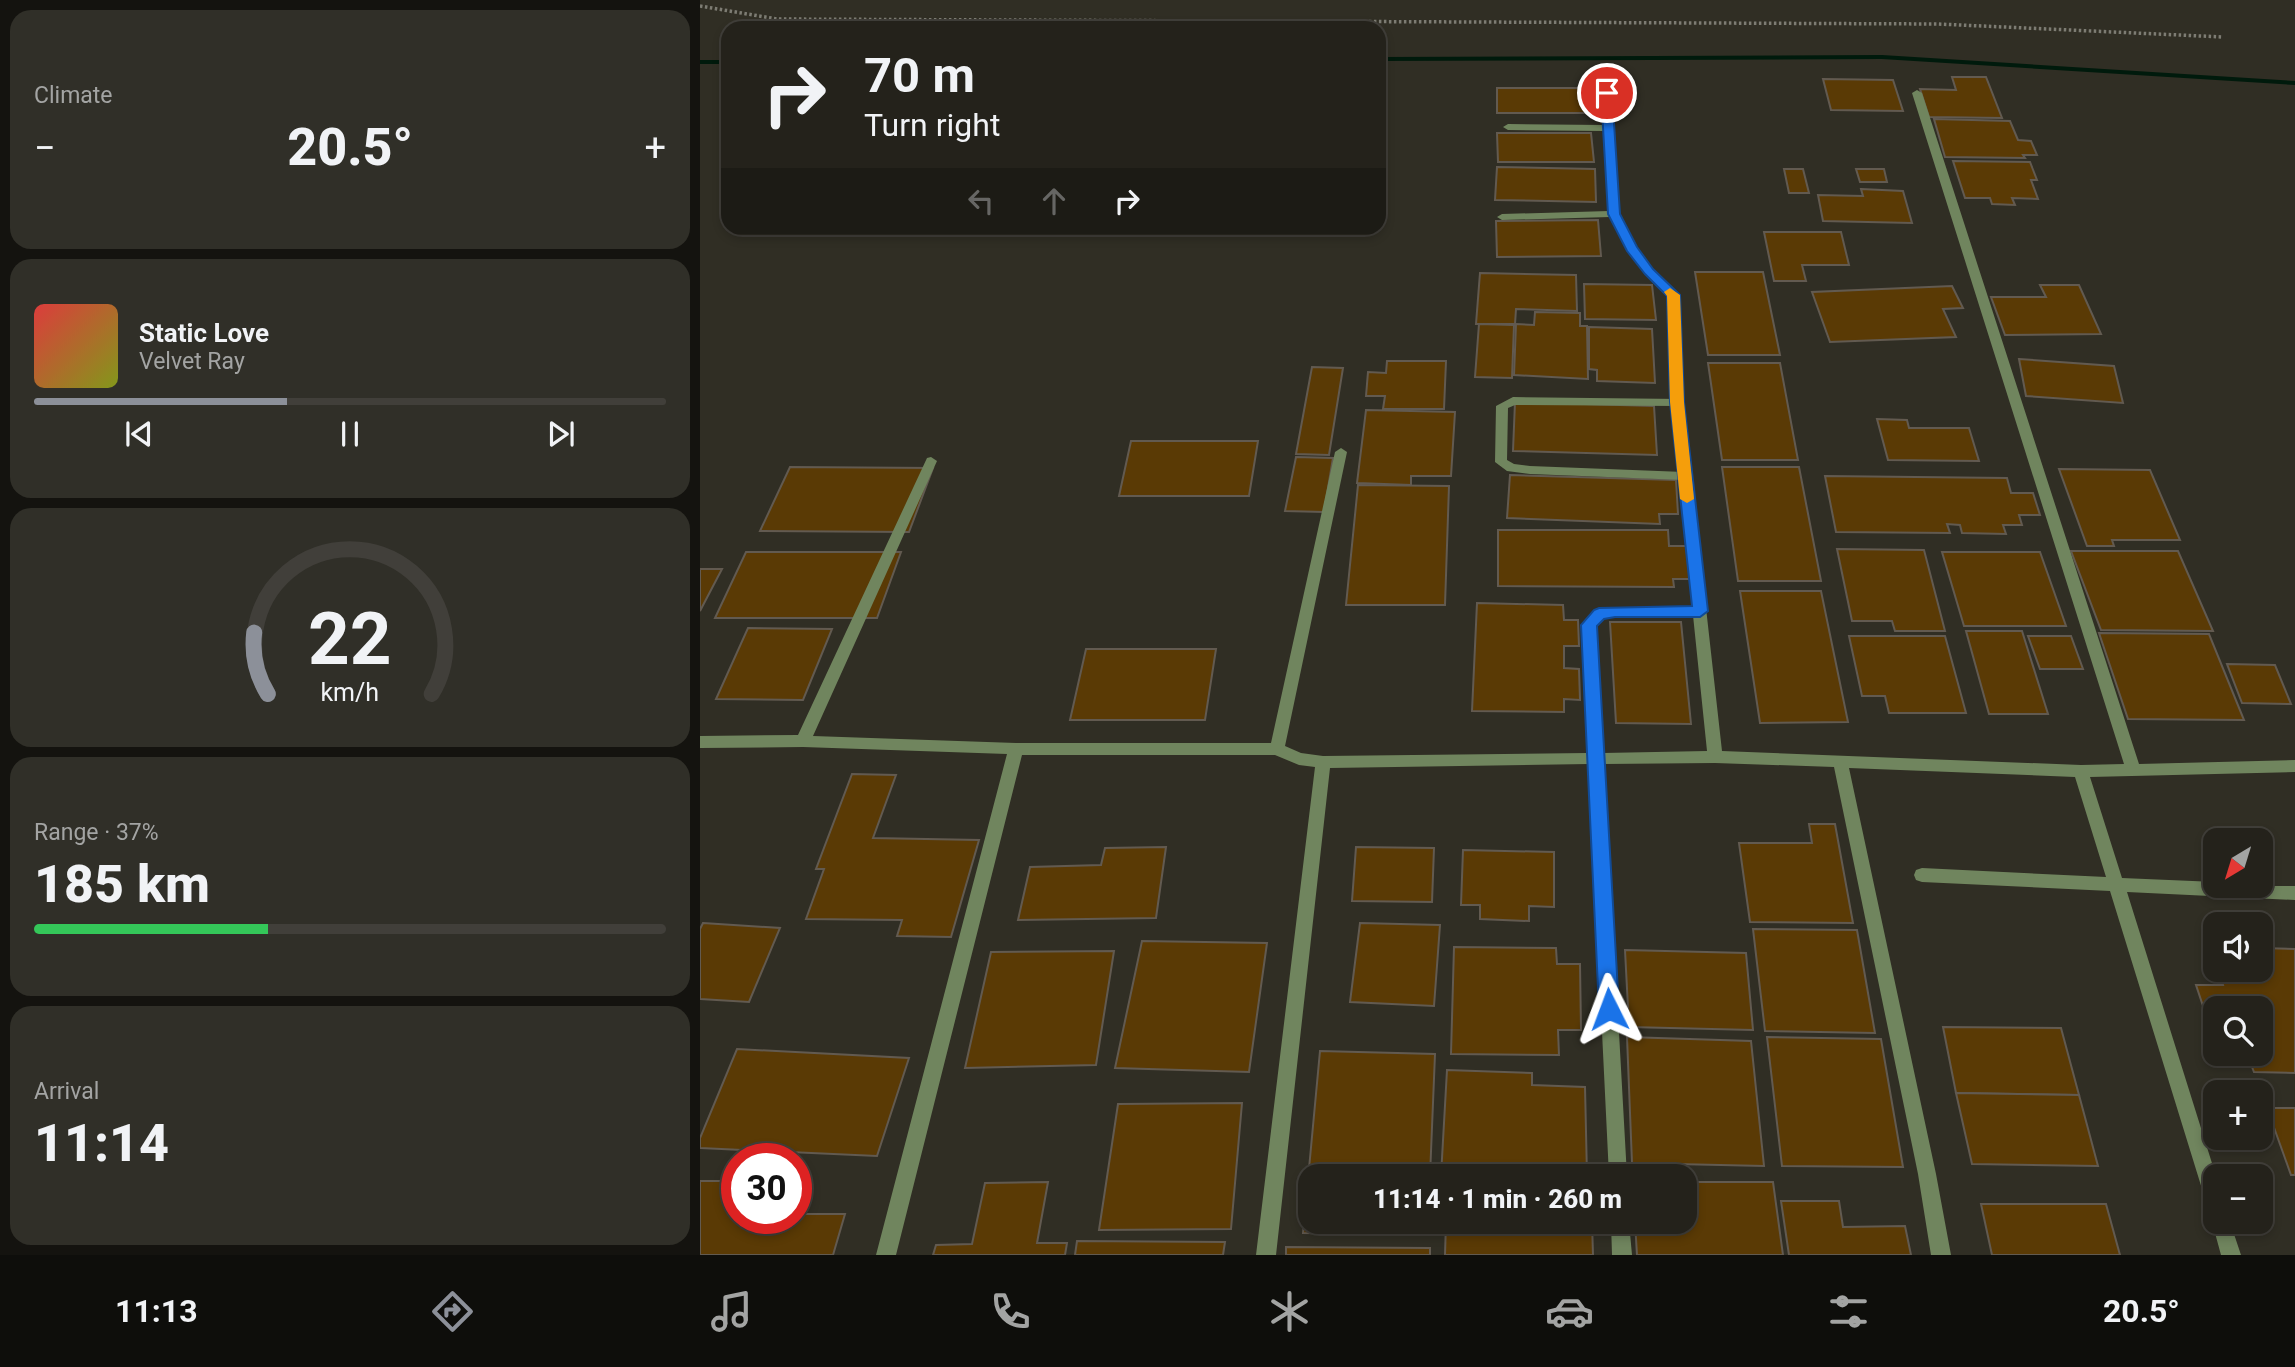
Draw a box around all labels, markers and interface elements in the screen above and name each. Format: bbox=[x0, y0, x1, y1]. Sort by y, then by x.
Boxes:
text: 70 m bbox=[864, 47, 975, 104]
icon: right bbox=[749, 49, 840, 140]
pin bbox=[1577, 63, 1637, 123]
icon: arrive bbox=[1588, 74, 1626, 112]
text: Climate bbox=[34, 82, 113, 109]
text: Turn right bbox=[864, 106, 1000, 144]
text: 20.5° bbox=[287, 117, 413, 178]
text: − bbox=[34, 126, 56, 170]
text: + bbox=[644, 126, 666, 170]
icon: left bbox=[962, 182, 1000, 220]
icon: ahead bbox=[1035, 182, 1073, 220]
icon: right bbox=[1108, 182, 1146, 220]
text: Static Love bbox=[139, 318, 269, 348]
text: Velvet Ray bbox=[139, 348, 245, 375]
icon: previous bbox=[120, 415, 158, 453]
icon: pause bbox=[331, 415, 369, 453]
icon: next bbox=[542, 415, 580, 453]
text: 22 bbox=[308, 596, 392, 682]
text: km/h bbox=[321, 677, 379, 706]
text: Range · 37% bbox=[34, 819, 159, 846]
north arrow bbox=[2203, 828, 2273, 898]
map controls bbox=[2203, 828, 2273, 1234]
text: 185 km bbox=[34, 854, 210, 915]
button: sound bbox=[2203, 912, 2273, 982]
position arrow bbox=[1572, 972, 1646, 1046]
button: search bbox=[2203, 996, 2273, 1066]
text: Arrival bbox=[34, 1078, 99, 1105]
button: + bbox=[2203, 1080, 2273, 1150]
text: 11:14 bbox=[34, 1113, 169, 1174]
speed limit sign: 30 bbox=[721, 1143, 812, 1234]
button: − bbox=[2203, 1164, 2273, 1234]
text: 11:14 · 1 min · 260 m bbox=[1373, 1184, 1622, 1214]
icon: directions bbox=[428, 1287, 477, 1336]
icon: music bbox=[707, 1287, 756, 1336]
icon: phone bbox=[986, 1287, 1035, 1336]
icon: climate bbox=[1265, 1287, 1314, 1336]
icon: car bbox=[1545, 1287, 1594, 1336]
icon: filters bbox=[1824, 1287, 1873, 1336]
text: 11:13 bbox=[115, 1292, 198, 1330]
text: 20.5° bbox=[2103, 1292, 2180, 1330]

